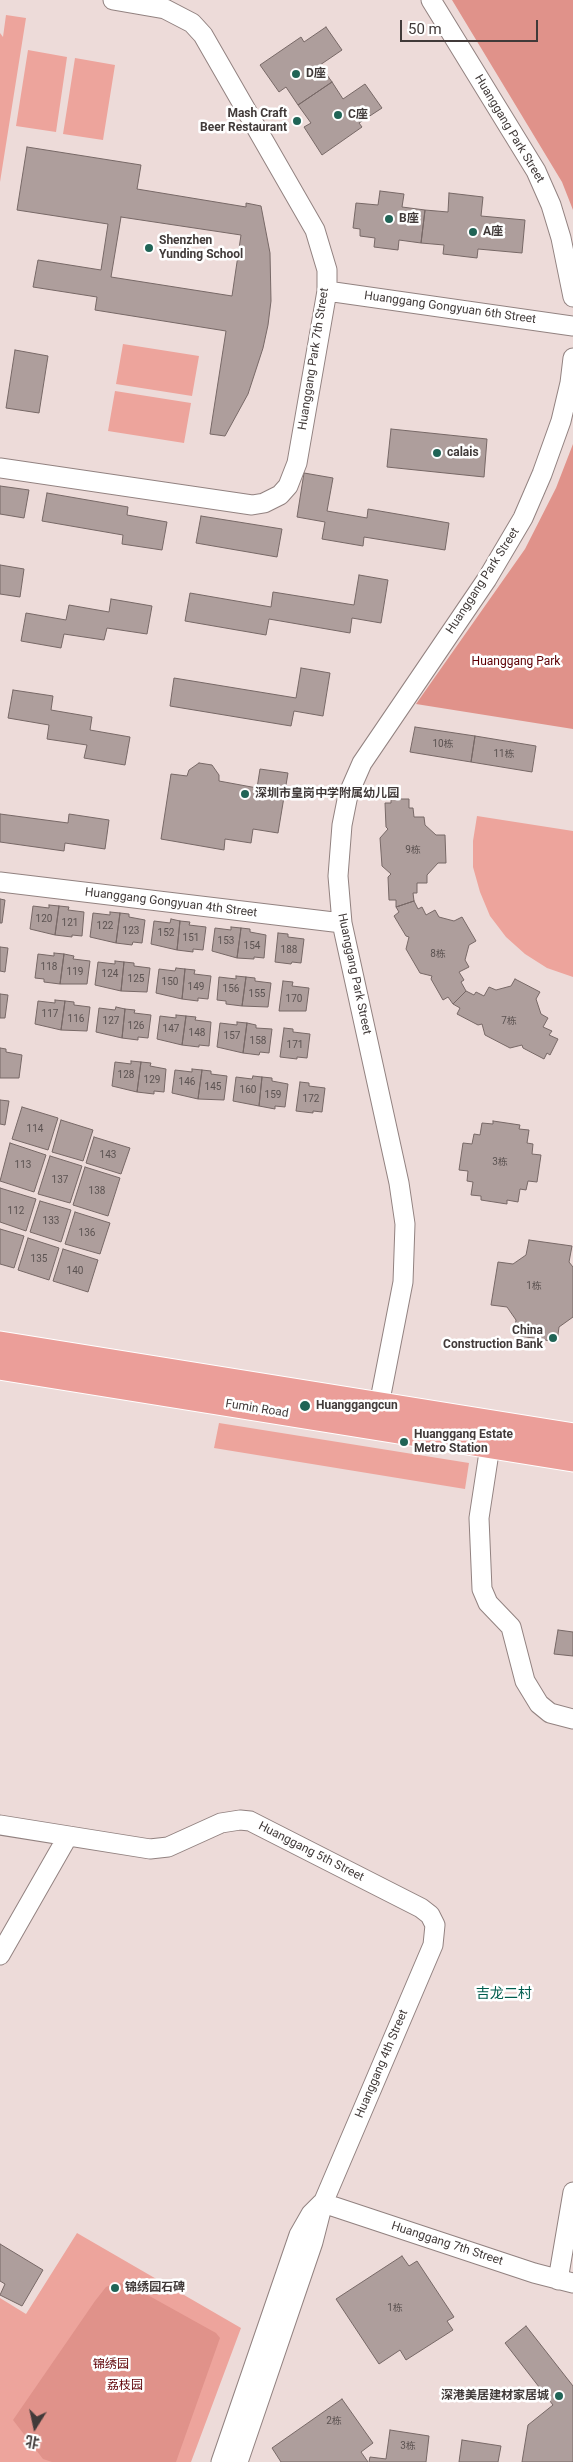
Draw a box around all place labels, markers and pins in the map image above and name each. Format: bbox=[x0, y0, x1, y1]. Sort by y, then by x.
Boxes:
place label: D座 bbox=[306, 67, 326, 81]
marker: D座 bbox=[290, 68, 302, 80]
place label: Mash Craft Beer Restaurant bbox=[200, 107, 287, 135]
place label: C座 bbox=[348, 108, 368, 122]
marker: C座 bbox=[332, 109, 344, 121]
marker: Mash Craft Beer Restaurant bbox=[291, 115, 303, 127]
place label: B座 bbox=[399, 212, 419, 226]
marker: B座 bbox=[383, 213, 395, 225]
place label: A座 bbox=[483, 225, 503, 239]
marker: A座 bbox=[467, 226, 479, 238]
place label: Shenzhen Yunding School bbox=[159, 234, 243, 262]
marker: Shenzhen Yunding School bbox=[143, 242, 155, 254]
place label: calais bbox=[447, 446, 479, 460]
marker: calais bbox=[431, 447, 443, 459]
place label: 深圳市皇岗中学附属幼儿园 bbox=[255, 787, 399, 801]
marker: 深圳市皇岗中学附属幼儿园 bbox=[239, 788, 251, 800]
place label: China Construction Bank bbox=[443, 1324, 543, 1352]
marker: China Construction Bank bbox=[547, 1332, 559, 1344]
marker: Huanggangcun bbox=[298, 1399, 312, 1413]
place label: Huanggangcun bbox=[316, 1399, 398, 1413]
place label: Huanggang Estate Metro Station bbox=[414, 1428, 513, 1456]
marker: Huanggang Estate Metro Station bbox=[398, 1436, 410, 1448]
place label: 锦绣园石碑 bbox=[125, 2281, 185, 2295]
marker: 锦绣园石碑 bbox=[109, 2282, 121, 2294]
place label: 深港美居建材家居城 bbox=[441, 2389, 549, 2403]
marker: 深港美居建材家居城 bbox=[553, 2390, 565, 2402]

